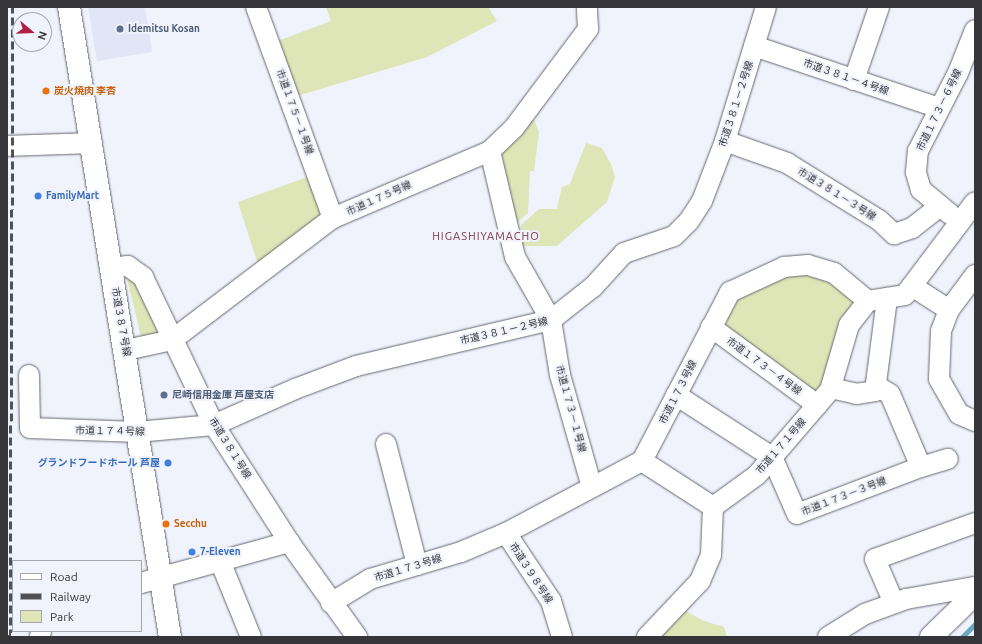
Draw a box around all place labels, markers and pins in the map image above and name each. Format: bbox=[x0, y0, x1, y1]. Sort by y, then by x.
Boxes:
place label: Idemitsu Kosan bbox=[128, 23, 200, 35]
marker: Idemitsu Kosan bbox=[115, 24, 125, 34]
place label: 炭火焼肉 李杏 bbox=[54, 85, 116, 97]
marker: 炭火焼肉 李杏 bbox=[41, 86, 51, 96]
place label: FamilyMart bbox=[46, 190, 99, 202]
marker: FamilyMart bbox=[33, 191, 43, 201]
place label: 尼崎信用金庫 芦屋支店 bbox=[172, 389, 274, 401]
marker: 尼崎信用金庫 芦屋支店 bbox=[159, 390, 169, 400]
place label: グランドフードホール 芦屋 bbox=[38, 457, 160, 469]
marker: グランドフードホール 芦屋 bbox=[163, 458, 173, 468]
place label: Secchu bbox=[174, 518, 207, 530]
marker: Secchu bbox=[161, 519, 171, 529]
place label: 7-Eleven bbox=[200, 546, 240, 558]
marker: 7-Eleven bbox=[187, 547, 197, 557]

